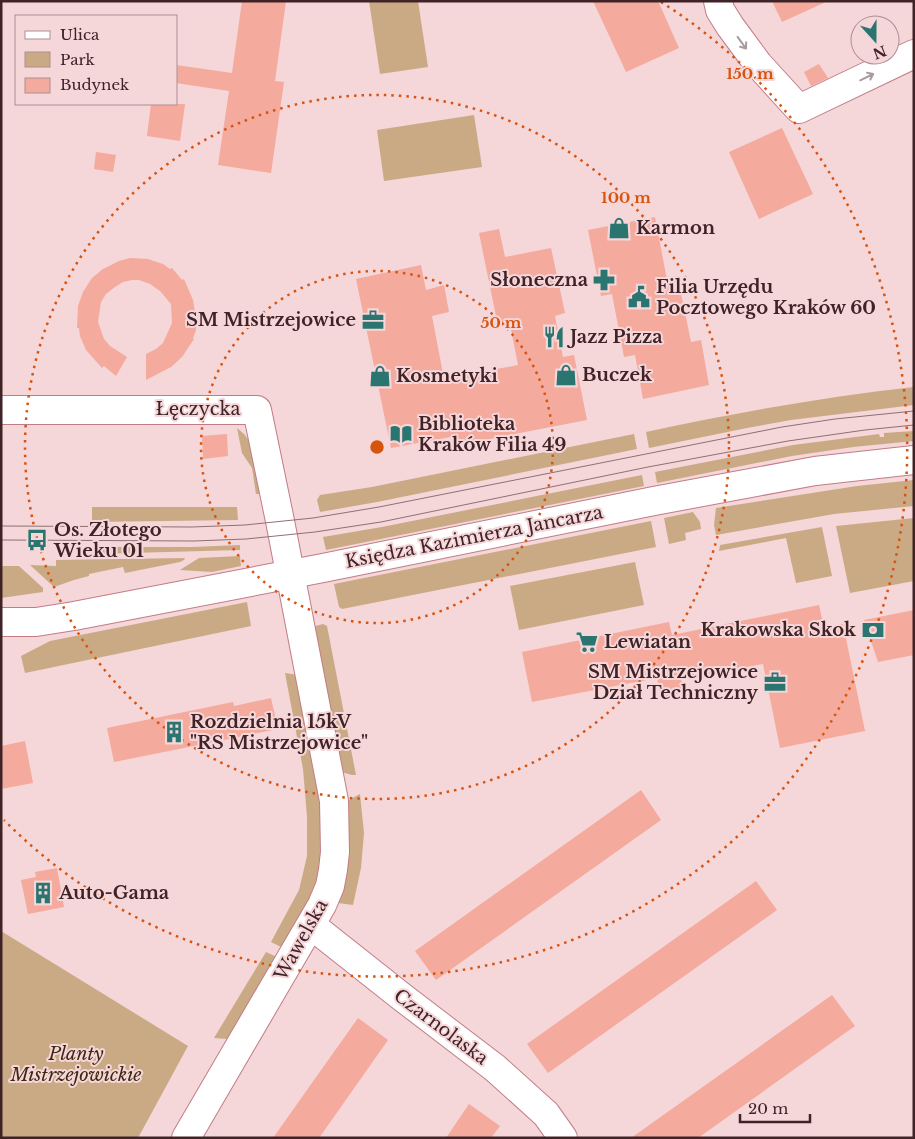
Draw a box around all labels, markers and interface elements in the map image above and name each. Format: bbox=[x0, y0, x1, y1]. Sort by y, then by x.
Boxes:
legend bbox=[15, 15, 178, 105]
north arrow bbox=[850, 15, 900, 65]
text: Ulica bbox=[60, 25, 100, 44]
one-way arrow bbox=[737, 36, 747, 50]
text: N bbox=[870, 41, 889, 63]
text: Park bbox=[60, 50, 96, 69]
text: 150 m bbox=[726, 64, 774, 83]
one-way arrow bbox=[859, 71, 874, 81]
text: Budynek bbox=[60, 75, 130, 94]
text: 100 m bbox=[601, 188, 651, 207]
shop icon: Karmon bbox=[606, 215, 632, 241]
place label: Karmon bbox=[636, 217, 715, 239]
pharmacy icon: Słoneczna bbox=[591, 267, 617, 293]
place label: Słoneczna bbox=[490, 269, 589, 291]
place label: Filia Urzędu Pocztowego Kraków 60 bbox=[656, 276, 876, 319]
public building icon: Filia Urzędu Pocztowego Kraków 60 bbox=[626, 284, 652, 310]
office icon: SM Mistrzejowice bbox=[360, 307, 386, 333]
place label: SM Mistrzejowice bbox=[186, 309, 356, 331]
text: 50 m bbox=[481, 313, 522, 332]
restaurant icon: Jazz Pizza bbox=[541, 324, 567, 350]
place label: Jazz Pizza bbox=[566, 326, 663, 348]
shop icon: Buczek bbox=[553, 362, 579, 388]
shop icon: Kosmetyki bbox=[367, 363, 393, 389]
place label: Buczek bbox=[582, 364, 653, 386]
place label: Kosmetyki bbox=[396, 365, 498, 387]
street label: Łęczycka bbox=[156, 398, 240, 420]
place label: Biblioteka Kraków Filia 49 bbox=[418, 413, 566, 456]
library icon: Biblioteka Kraków Filia 49 bbox=[388, 421, 414, 447]
centre of rings bbox=[368, 438, 386, 456]
street label: Księdza Kazimierza Jancarza bbox=[343, 501, 605, 573]
place label: Os. Złotego Wieku 01 bbox=[53, 519, 162, 562]
bus stop icon: Os. Złotego Wieku 01 bbox=[24, 527, 50, 553]
bank icon: Krakowska Skok bbox=[860, 617, 886, 643]
place label: Krakowska Skok bbox=[700, 619, 857, 641]
supermarket icon: Lewiatan bbox=[574, 629, 600, 655]
place label: Lewiatan bbox=[604, 631, 691, 653]
place label: SM Mistrzejowice Dział Techniczny bbox=[588, 661, 758, 704]
office icon: SM Mistrzejowice Dział Techniczny bbox=[762, 669, 788, 695]
place label: Rozdzielnia 15kV "RS Mistrzejowice" bbox=[190, 711, 368, 754]
building icon: Rozdzielnia 15kV "RS Mistrzejowice" bbox=[161, 719, 187, 745]
building icon: Auto-Gama bbox=[30, 880, 56, 906]
place label: Auto-Gama bbox=[58, 882, 170, 904]
street label: Wawelska bbox=[269, 895, 332, 985]
street label: Czarnolaska bbox=[390, 984, 492, 1070]
park label: Planty Mistrzejowickie bbox=[9, 1043, 142, 1086]
scale bar bbox=[740, 1092, 810, 1124]
text: 20 m bbox=[748, 1099, 788, 1118]

